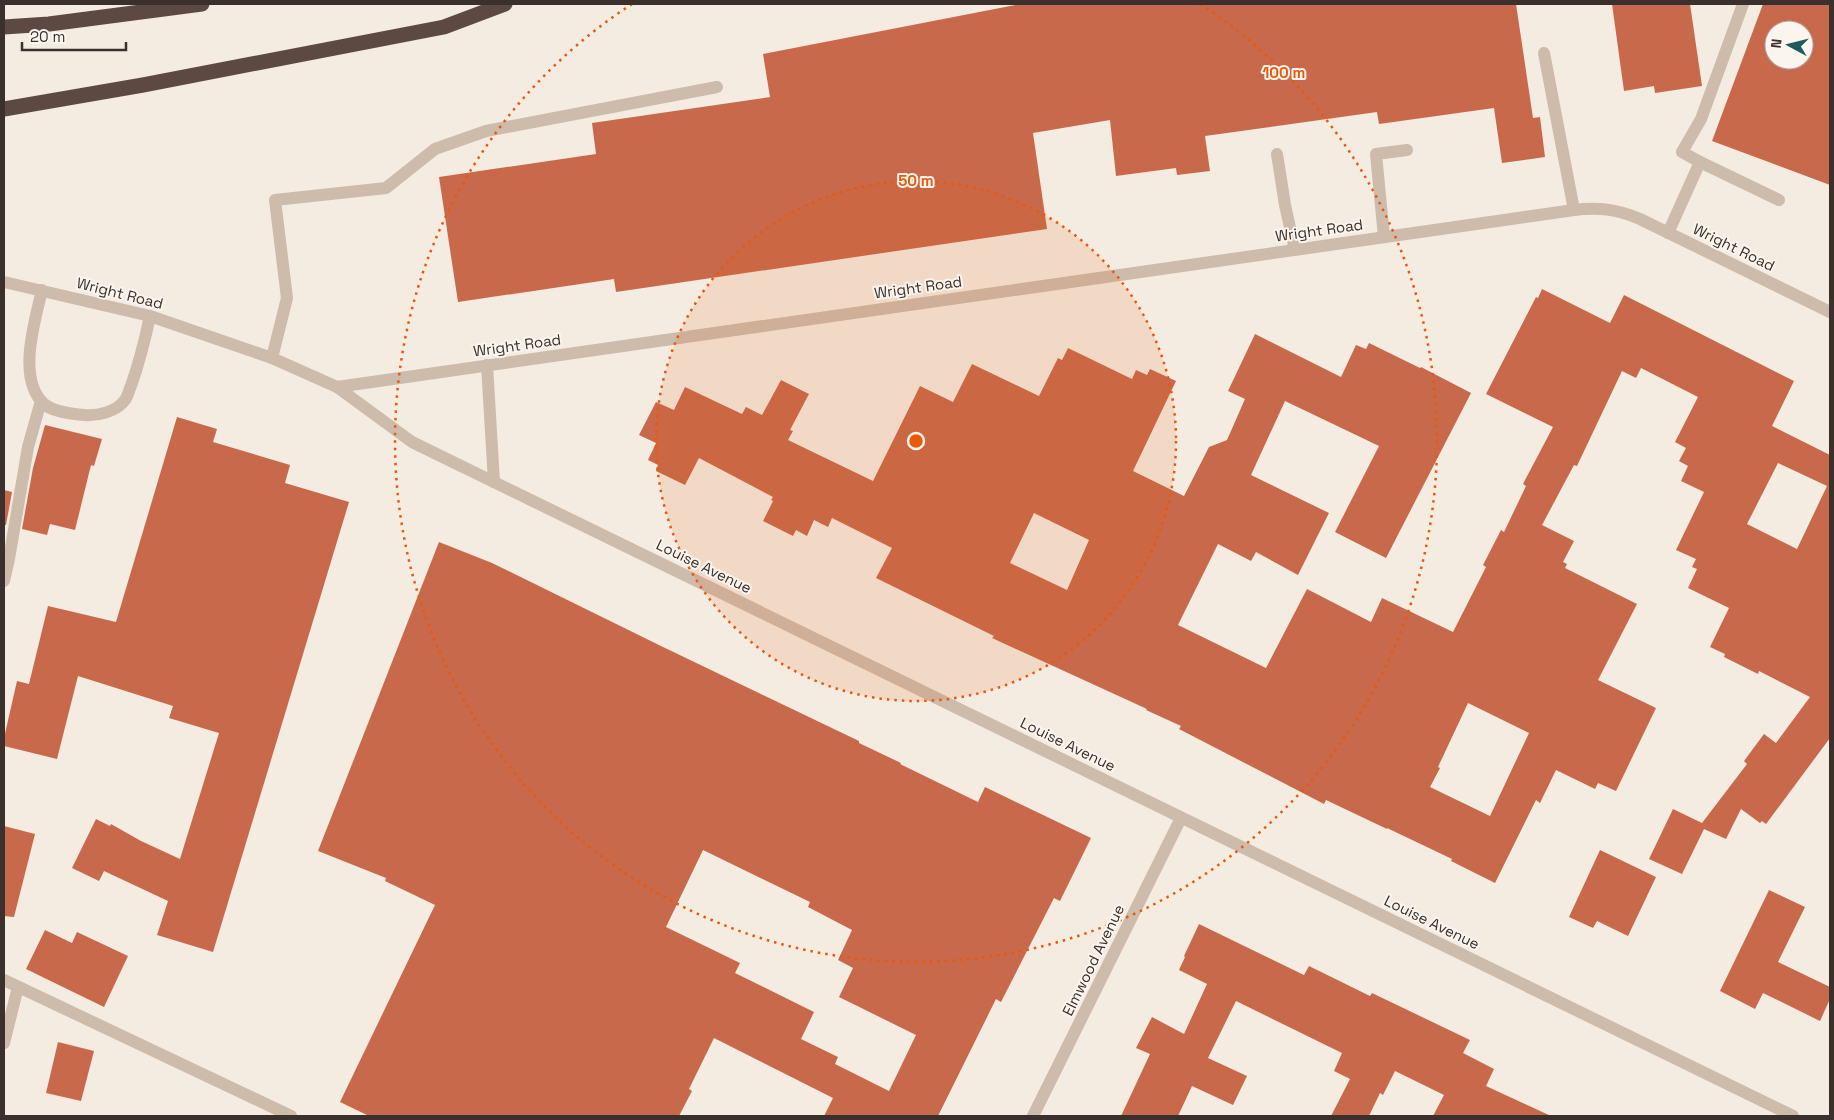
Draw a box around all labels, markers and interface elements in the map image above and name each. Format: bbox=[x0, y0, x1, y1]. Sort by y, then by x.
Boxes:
scale bar bbox=[22, 20, 126, 52]
north arrow bbox=[1764, 20, 1814, 70]
text: 20 m bbox=[30, 27, 65, 46]
text: N bbox=[1767, 38, 1786, 49]
text: 100 m bbox=[1263, 63, 1305, 82]
text: 50 m bbox=[898, 171, 934, 190]
street label: Wright Road bbox=[1274, 214, 1364, 246]
street label: Wright Road bbox=[1690, 219, 1778, 275]
street label: Wright Road bbox=[873, 271, 963, 303]
street label: Wright Road bbox=[75, 273, 165, 313]
street label: Wright Road bbox=[472, 329, 562, 361]
centre of rings bbox=[907, 432, 925, 450]
street label: Louise Avenue bbox=[653, 535, 755, 597]
street label: Louise Avenue bbox=[1017, 713, 1119, 775]
street label: Louise Avenue bbox=[1381, 891, 1483, 953]
street label: Elmwood Avenue bbox=[1058, 901, 1128, 1019]

